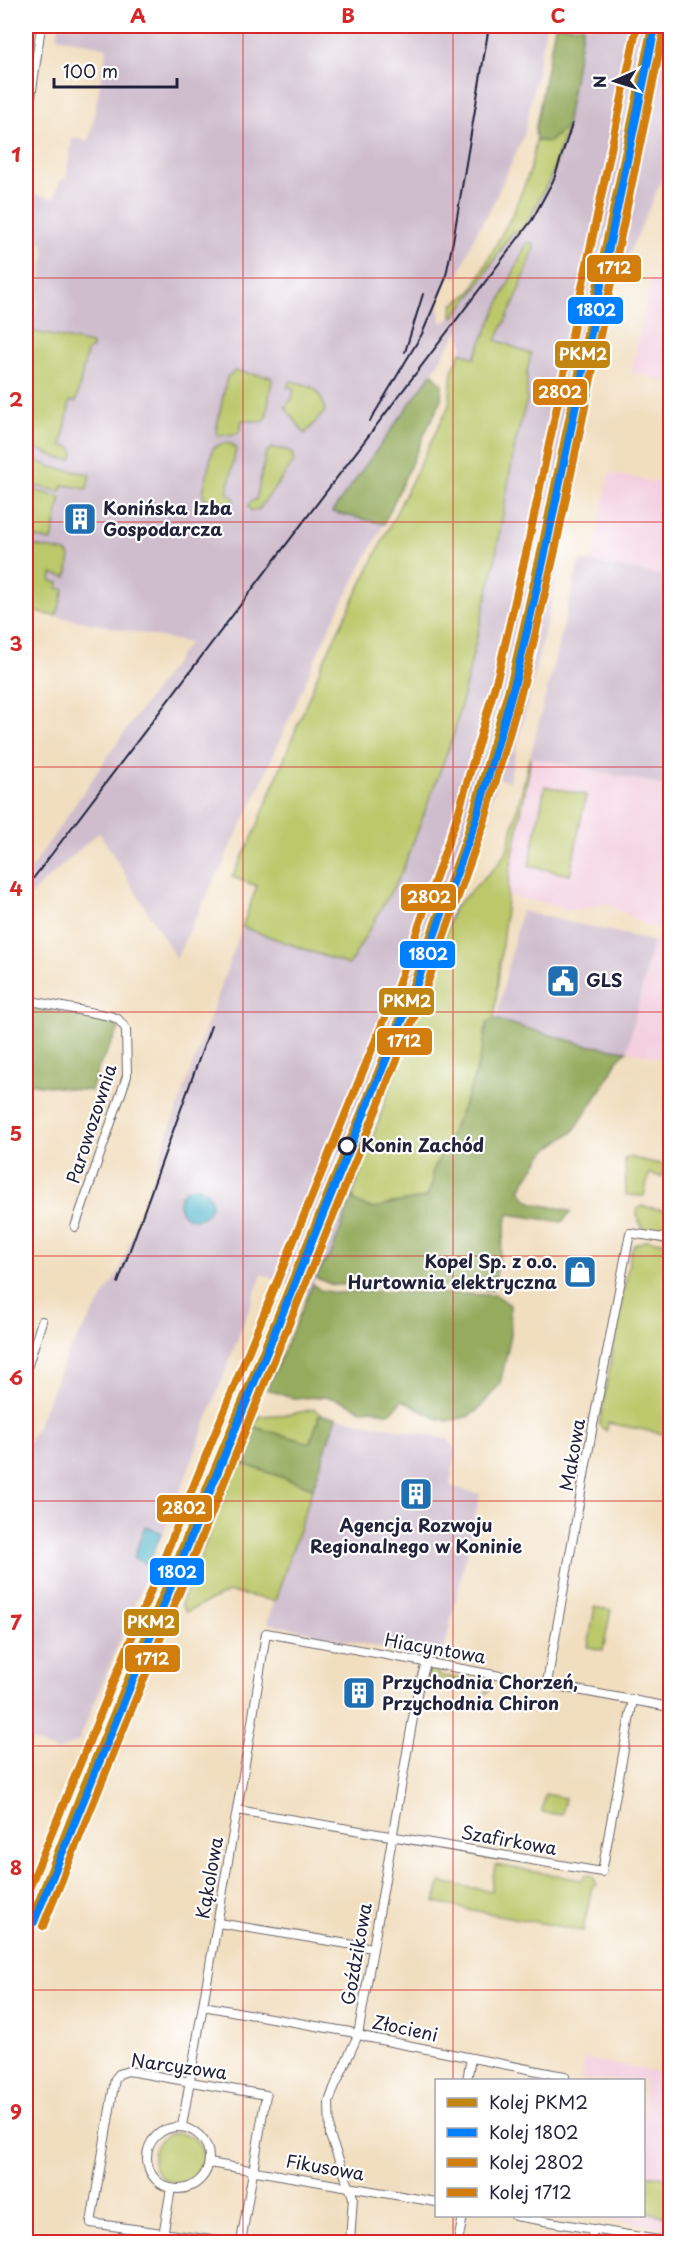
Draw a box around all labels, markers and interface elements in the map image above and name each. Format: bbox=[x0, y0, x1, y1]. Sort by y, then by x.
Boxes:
text: A bbox=[130, 0, 146, 30]
text: B bbox=[341, 0, 355, 30]
text: C bbox=[550, 0, 566, 30]
scale bar bbox=[54, 51, 177, 89]
north arrow bbox=[585, 51, 645, 111]
text: 100 m bbox=[63, 57, 118, 84]
text: N bbox=[587, 75, 611, 89]
text: 1 bbox=[11, 139, 21, 169]
line badge: 1712 bbox=[586, 254, 642, 283]
text: 1712 bbox=[597, 255, 631, 279]
line badge: 1802 bbox=[567, 296, 624, 325]
text: 1802 bbox=[576, 297, 616, 321]
line badge: PKM2 bbox=[554, 340, 611, 369]
text: PKM2 bbox=[559, 341, 607, 365]
line badge: 2802 bbox=[532, 378, 588, 406]
text: 2802 bbox=[538, 379, 582, 403]
text: 2 bbox=[9, 384, 23, 414]
place label: Konińska Izba Gospodarcza bbox=[103, 494, 232, 542]
building icon: Konińska Izba Gospodarcza bbox=[62, 501, 98, 537]
text: 3 bbox=[9, 628, 23, 658]
text: 4 bbox=[9, 873, 23, 903]
line badge: 2802 bbox=[400, 883, 457, 912]
text: 2802 bbox=[407, 884, 451, 908]
line badge: 1802 bbox=[399, 940, 456, 969]
text: 1802 bbox=[408, 941, 448, 965]
public building icon: GLS bbox=[545, 963, 581, 999]
place label: GLS bbox=[586, 966, 623, 993]
line badge: PKM2 bbox=[378, 987, 435, 1016]
text: PKM2 bbox=[383, 988, 431, 1012]
line badge: 1712 bbox=[376, 1027, 433, 1056]
text: 1712 bbox=[387, 1028, 421, 1052]
street label: Parowozownia bbox=[59, 1060, 123, 1187]
text: 5 bbox=[10, 1118, 22, 1148]
place label: Konin Zachód bbox=[361, 1131, 484, 1158]
marker: Konin Zachód bbox=[338, 1137, 356, 1155]
place label: Kopel Sp. z o.o. Hurtownia elektryczna bbox=[348, 1247, 557, 1295]
shop icon: Kopel Sp. z o.o. Hurtownia elektryczna bbox=[562, 1254, 598, 1290]
text: 6 bbox=[9, 1362, 23, 1392]
street label: Makowa bbox=[552, 1416, 591, 1493]
building icon: Agencja Rozwoju Regionalnego w Koninie bbox=[398, 1476, 434, 1512]
line badge: 2802 bbox=[156, 1494, 213, 1523]
text: 2802 bbox=[162, 1495, 206, 1519]
place label: Agencja Rozwoju Regionalnego w Koninie bbox=[310, 1511, 522, 1559]
line badge: 1802 bbox=[149, 1557, 205, 1586]
text: 1802 bbox=[157, 1559, 197, 1583]
text: 7 bbox=[10, 1607, 22, 1637]
line badge: PKM2 bbox=[123, 1608, 180, 1637]
text: PKM2 bbox=[127, 1609, 175, 1633]
street label: Hiacyntowa bbox=[382, 1625, 489, 1670]
line badge: 1712 bbox=[124, 1644, 181, 1673]
text: 1712 bbox=[135, 1646, 169, 1670]
place label: Przychodnia Chorzeń, Przychodnia Chiron bbox=[382, 1668, 578, 1716]
building icon: Przychodnia Chorzeń, Przychodnia Chiron bbox=[341, 1675, 377, 1711]
street label: Szafirkowa bbox=[459, 1818, 560, 1861]
street label: Kąkolowa bbox=[188, 1834, 229, 1921]
text: 8 bbox=[10, 1852, 22, 1882]
street label: Goździkowa bbox=[333, 1900, 378, 2007]
street label: Złocieni bbox=[370, 2007, 441, 2048]
street label: Narcyzowa bbox=[130, 2045, 230, 2086]
legend bbox=[435, 2079, 645, 2217]
text: Kolej PKM2 bbox=[489, 2088, 588, 2115]
text: 9 bbox=[10, 2096, 22, 2126]
text: Kolej 1802 bbox=[489, 2118, 579, 2145]
street label: Fikusowa bbox=[284, 2146, 367, 2187]
text: Kolej 2802 bbox=[489, 2148, 584, 2175]
text: Kolej 1712 bbox=[489, 2178, 572, 2205]

